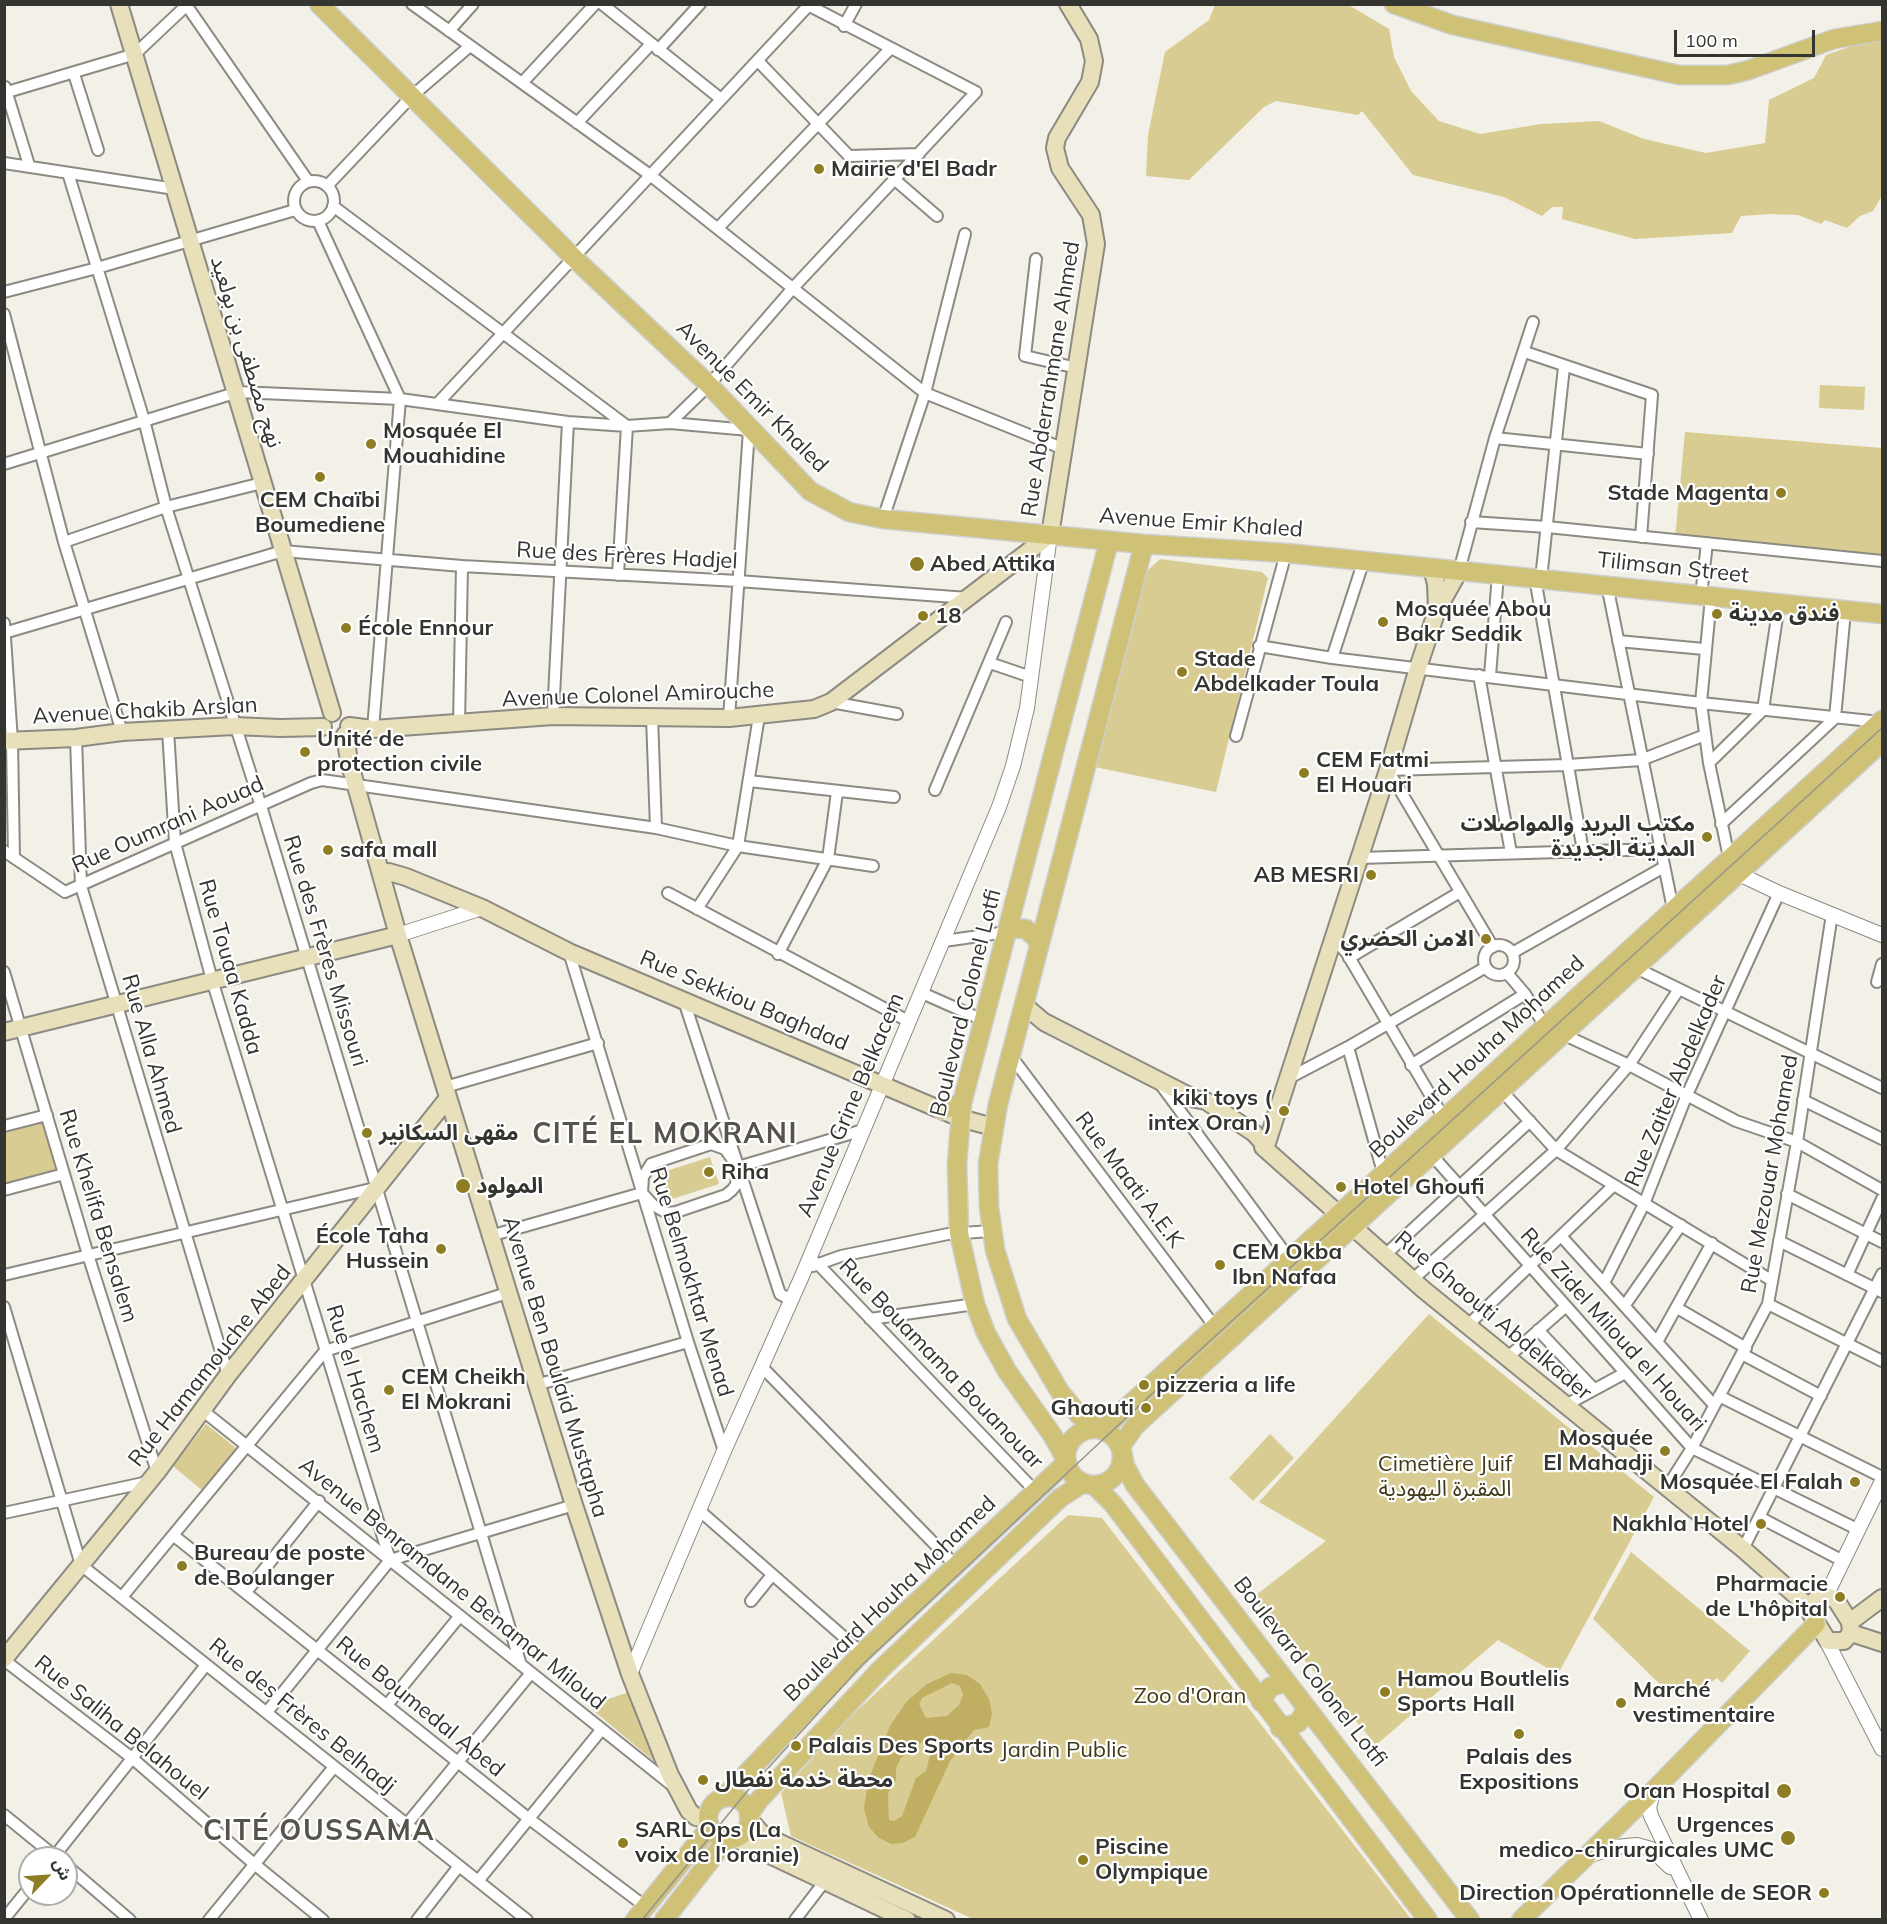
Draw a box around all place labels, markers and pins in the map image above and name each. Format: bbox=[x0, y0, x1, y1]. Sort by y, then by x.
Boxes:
place label: Mairie d'El Badr bbox=[831, 156, 997, 182]
marker: Mairie d'El Badr bbox=[812, 162, 826, 176]
place label: Mosquée El Mouahidine bbox=[383, 418, 506, 470]
marker: Mosquée El Mouahidine bbox=[364, 437, 378, 451]
marker: CEM Chaïbi Boumediene bbox=[313, 470, 327, 484]
place label: Stade Magenta bbox=[1607, 480, 1769, 506]
marker: Stade Magenta bbox=[1774, 486, 1788, 500]
place label: CEM Chaïbi Boumediene bbox=[255, 487, 385, 538]
place label: Abed Attika bbox=[930, 551, 1056, 577]
marker: Abed Attika bbox=[908, 555, 926, 573]
place label: Mosquée Abou Bakr Seddik bbox=[1395, 596, 1551, 648]
place label: فندق مدينة bbox=[1729, 601, 1839, 627]
place label: 18 bbox=[935, 603, 961, 629]
marker: فندق مدينة bbox=[1710, 607, 1724, 621]
marker: 18 bbox=[916, 609, 930, 623]
place label: École Ennour bbox=[358, 615, 493, 641]
marker: Mosquée Abou Bakr Seddik bbox=[1376, 615, 1390, 629]
marker: École Ennour bbox=[339, 621, 353, 635]
place label: Stade Abdelkader Toula bbox=[1194, 646, 1379, 698]
marker: Stade Abdelkader Toula bbox=[1175, 665, 1189, 679]
place label: Unité de protection civile bbox=[317, 726, 482, 778]
marker: Unité de protection civile bbox=[298, 745, 312, 759]
place label: CEM Fatmi El Houari bbox=[1316, 747, 1429, 798]
marker: CEM Fatmi El Houari bbox=[1297, 766, 1311, 780]
place label: مكتب البريد والمواصلات المدينة الجديدة bbox=[1460, 811, 1695, 862]
marker: مكتب البريد والمواصلات المدينة الجديدة bbox=[1700, 830, 1714, 844]
place label: safa mall bbox=[340, 837, 437, 863]
marker: safa mall bbox=[321, 843, 335, 857]
place label: AB MESRI bbox=[1253, 862, 1359, 888]
marker: AB MESRI bbox=[1364, 868, 1378, 882]
place label: الامن الحضري bbox=[1341, 926, 1474, 952]
marker: الامن الحضري bbox=[1479, 932, 1493, 946]
place label: kiki toys ( intex Oran ) bbox=[1148, 1085, 1272, 1136]
marker: kiki toys ( intex Oran ) bbox=[1277, 1104, 1291, 1118]
place label: مقهى السكانير bbox=[379, 1120, 519, 1146]
marker: مقهى السكانير bbox=[360, 1126, 374, 1140]
place label: Riha bbox=[721, 1159, 769, 1185]
marker: Riha bbox=[702, 1165, 716, 1179]
place label: المولود bbox=[476, 1173, 543, 1199]
place label: Hotel Ghoufi bbox=[1353, 1174, 1484, 1200]
marker: المولود bbox=[454, 1177, 472, 1195]
marker: Hotel Ghoufi bbox=[1334, 1180, 1348, 1194]
place label: École Taha Hussein bbox=[316, 1223, 429, 1274]
place label: CEM Okba Ibn Nafaa bbox=[1232, 1239, 1342, 1290]
marker: École Taha Hussein bbox=[434, 1242, 448, 1256]
marker: CEM Okba Ibn Nafaa bbox=[1213, 1258, 1227, 1272]
place label: CEM Cheikh El Mokrani bbox=[401, 1364, 526, 1416]
place label: pizzeria a life bbox=[1156, 1372, 1295, 1398]
marker: pizzeria a life bbox=[1137, 1378, 1151, 1392]
marker: CEM Cheikh El Mokrani bbox=[382, 1383, 396, 1397]
place label: Ghaouti bbox=[1051, 1395, 1134, 1421]
marker: Ghaouti bbox=[1139, 1401, 1153, 1415]
place label: Mosquée El Mahadji bbox=[1543, 1425, 1653, 1476]
marker: Mosquée El Mahadji bbox=[1658, 1444, 1672, 1458]
place label: Mosquée El Falah bbox=[1660, 1469, 1843, 1495]
marker: Mosquée El Falah bbox=[1848, 1475, 1862, 1489]
place label: Nakhla Hotel bbox=[1612, 1511, 1749, 1537]
marker: Nakhla Hotel bbox=[1754, 1517, 1768, 1531]
place label: Bureau de poste de Boulanger bbox=[194, 1540, 365, 1592]
marker: Bureau de poste de Boulanger bbox=[175, 1559, 189, 1573]
place label: Pharmacie de L'hôpital bbox=[1705, 1571, 1828, 1622]
marker: Pharmacie de L'hôpital bbox=[1833, 1590, 1847, 1604]
place label: Hamou Boutlelis Sports Hall bbox=[1397, 1666, 1570, 1718]
place label: Marché vestimentaire bbox=[1633, 1677, 1775, 1729]
marker: Hamou Boutlelis Sports Hall bbox=[1378, 1685, 1392, 1699]
marker: Marché vestimentaire bbox=[1614, 1696, 1628, 1710]
marker: Palais des Expositions bbox=[1512, 1727, 1526, 1741]
place label: Palais Des Sports bbox=[808, 1733, 993, 1759]
marker: Palais Des Sports bbox=[789, 1739, 803, 1753]
place label: Palais des Expositions bbox=[1459, 1744, 1579, 1796]
place label: محطة خدمة نفطال bbox=[715, 1767, 893, 1793]
marker: محطة خدمة نفطال bbox=[696, 1773, 710, 1787]
place label: Oran Hospital bbox=[1623, 1778, 1770, 1804]
marker: Oran Hospital bbox=[1775, 1782, 1793, 1800]
place label: Urgences medico-chirurgicales UMC bbox=[1499, 1812, 1774, 1864]
place label: SARL Ops (La voix de l'oranie) bbox=[635, 1817, 800, 1868]
marker: Urgences medico-chirurgicales UMC bbox=[1779, 1829, 1797, 1847]
place label: Piscine Olympique bbox=[1095, 1834, 1208, 1886]
marker: SARL Ops (La voix de l'oranie) bbox=[616, 1836, 630, 1850]
marker: Piscine Olympique bbox=[1076, 1853, 1090, 1867]
place label: Direction Opérationnelle de SEOR bbox=[1459, 1880, 1812, 1906]
marker: Direction Opérationnelle de SEOR bbox=[1817, 1886, 1831, 1900]

